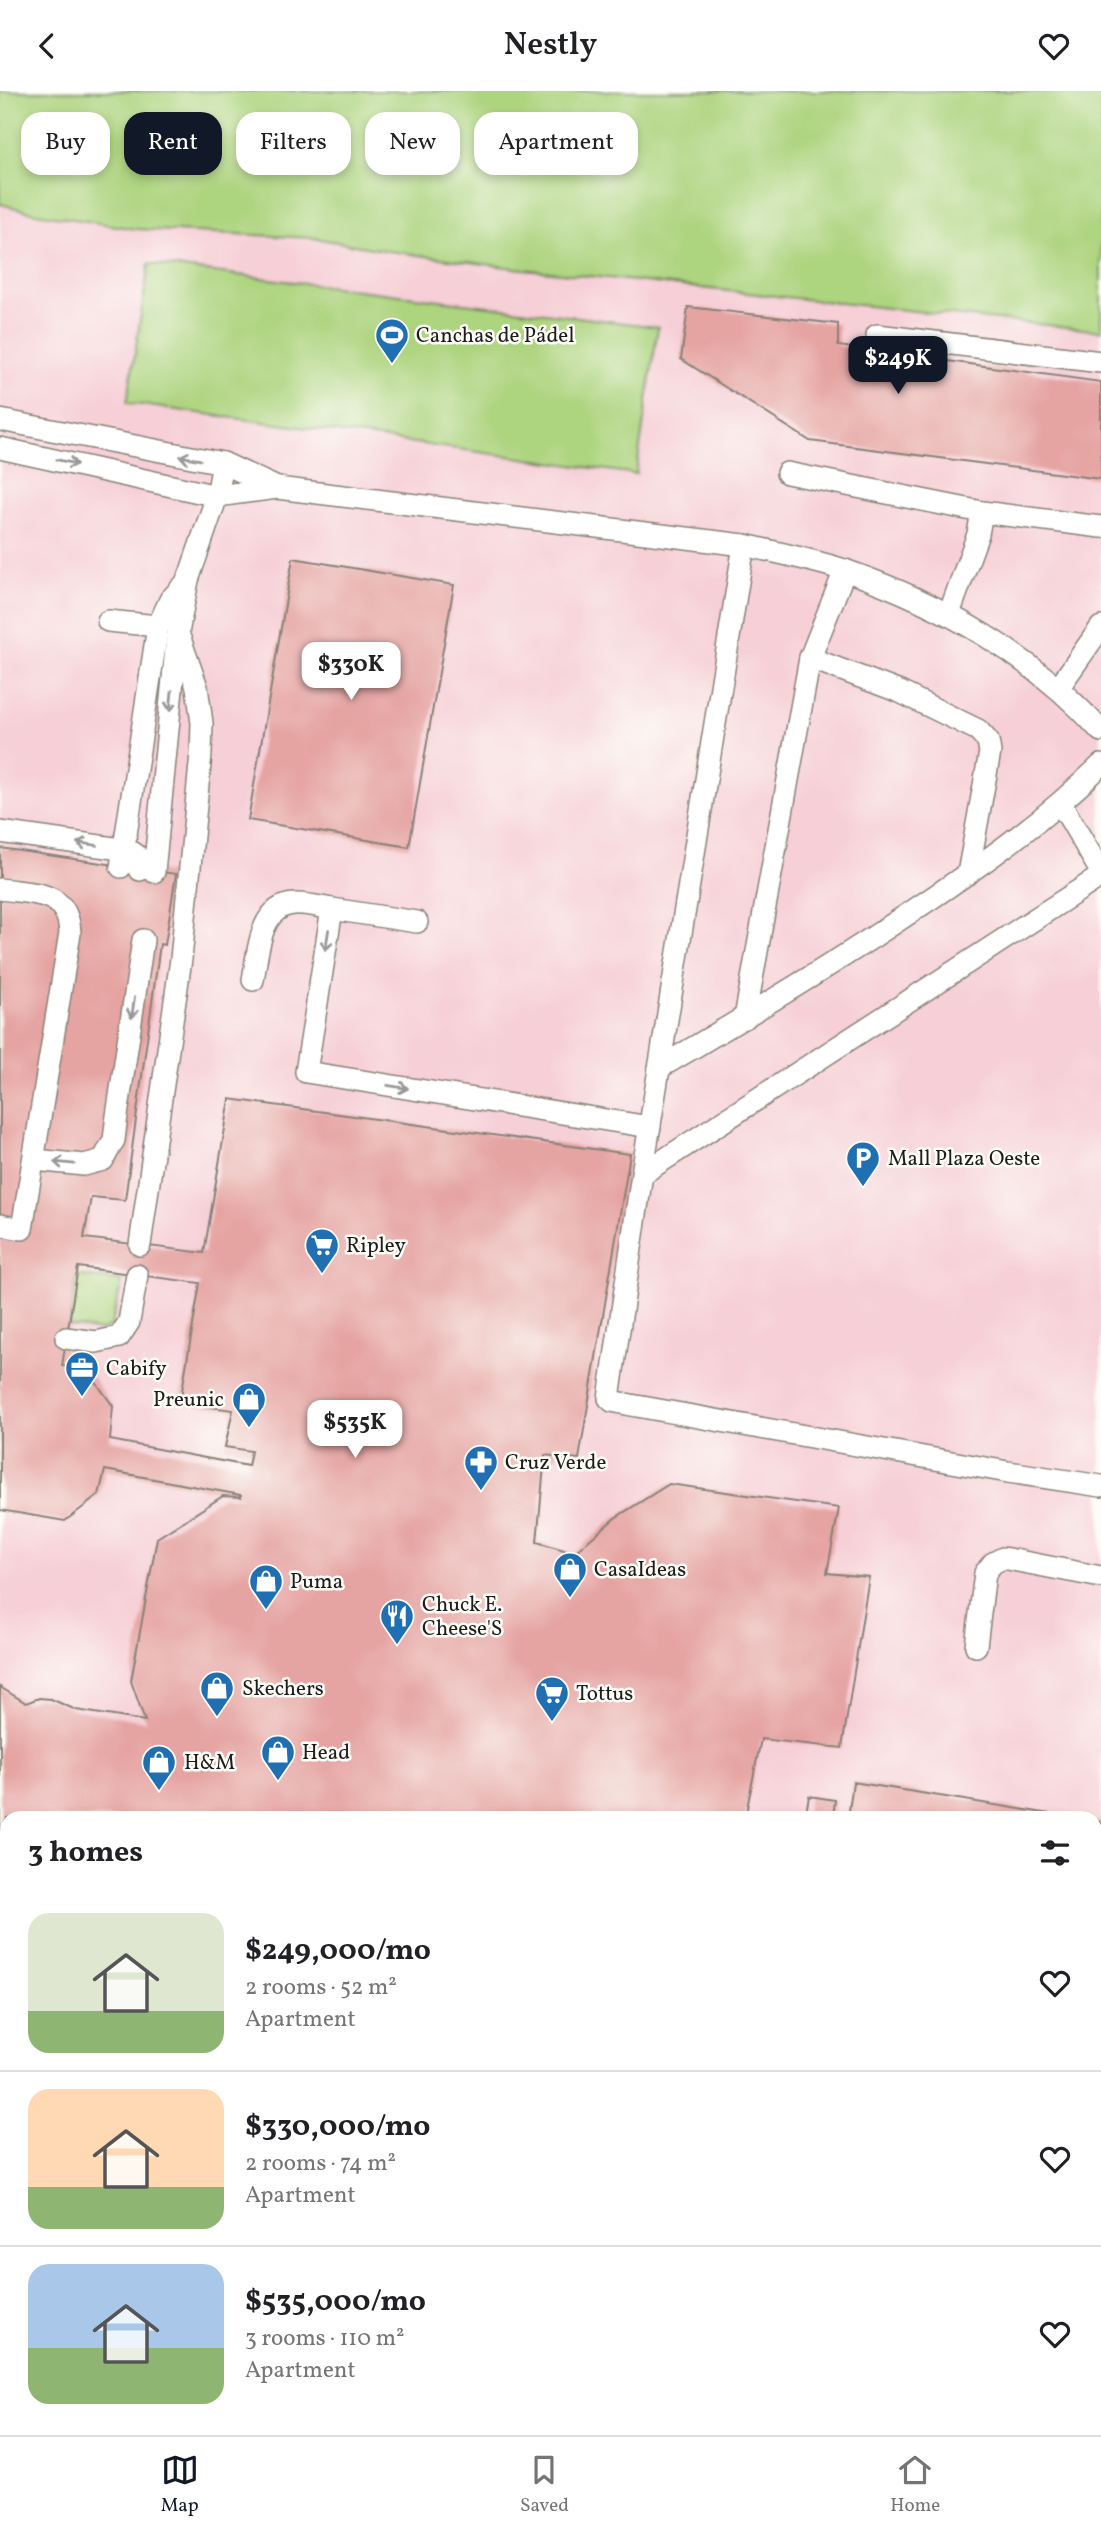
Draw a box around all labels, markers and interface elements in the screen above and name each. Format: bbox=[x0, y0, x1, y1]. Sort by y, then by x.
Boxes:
text: Nestly bbox=[504, 24, 597, 68]
icon: back bbox=[28, 27, 66, 65]
icon: heart bbox=[1035, 27, 1073, 65]
chip: Buy bbox=[21, 112, 110, 175]
chip: Rent bbox=[124, 112, 222, 175]
chip: Filters bbox=[236, 112, 351, 175]
chip: New bbox=[365, 112, 460, 175]
chip: Apartment bbox=[474, 112, 638, 175]
sports icon: Canchas de Pádel bbox=[373, 316, 411, 365]
place label: Canchas de Pádel bbox=[416, 322, 574, 351]
pin: $249K bbox=[849, 337, 947, 396]
text: $249K bbox=[864, 343, 932, 375]
one-way arrow bbox=[179, 450, 202, 464]
one-way arrow bbox=[55, 456, 78, 470]
pin: $330K bbox=[302, 643, 400, 702]
text: $330K bbox=[318, 649, 384, 681]
one-way arrow bbox=[164, 689, 177, 712]
one-way arrow bbox=[76, 838, 99, 851]
one-way arrow bbox=[320, 928, 333, 951]
one-way arrow bbox=[126, 996, 139, 1019]
one-way arrow bbox=[386, 1081, 409, 1094]
parking icon: Mall Plaza Oeste bbox=[844, 1139, 882, 1188]
place label: Mall Plaza Oeste bbox=[888, 1145, 1040, 1174]
one-way arrow bbox=[53, 1156, 76, 1169]
supermarket icon: Ripley bbox=[303, 1226, 341, 1275]
place label: Ripley bbox=[346, 1232, 407, 1261]
office icon: Cabify bbox=[63, 1349, 101, 1398]
place label: Cabify bbox=[106, 1355, 167, 1384]
shop icon: Preunic bbox=[230, 1380, 268, 1429]
place label: Preunic bbox=[153, 1386, 224, 1415]
pin: $535K bbox=[306, 1401, 404, 1460]
text: $535K bbox=[323, 1407, 387, 1439]
pharmacy icon: Cruz Verde bbox=[462, 1443, 500, 1492]
place label: Cruz Verde bbox=[505, 1449, 606, 1478]
shop icon: CasaIdeas bbox=[551, 1550, 589, 1599]
place label: CasaIdeas bbox=[594, 1556, 686, 1585]
shop icon: Puma bbox=[247, 1562, 285, 1611]
place label: Puma bbox=[290, 1568, 343, 1597]
place label: Chuck E. Cheese'S bbox=[422, 1591, 502, 1644]
restaurant icon: Chuck E. Cheese'S bbox=[378, 1597, 416, 1646]
shop icon: Skechers bbox=[198, 1669, 236, 1718]
supermarket icon: Tottus bbox=[533, 1674, 571, 1723]
place label: Skechers bbox=[242, 1675, 324, 1704]
place label: Tottus bbox=[576, 1680, 633, 1709]
shop icon: Head bbox=[259, 1733, 297, 1782]
place label: Head bbox=[302, 1739, 350, 1768]
shop icon: H&M bbox=[140, 1743, 178, 1792]
place label: H&M bbox=[184, 1749, 235, 1778]
text: 3 homes bbox=[28, 1832, 143, 1874]
icon: filters bbox=[1036, 1834, 1074, 1872]
text: $249,000/mo bbox=[245, 1930, 431, 1972]
icon: home bbox=[84, 1941, 168, 2025]
icon: heart bbox=[1036, 1964, 1074, 2002]
text: 2 rooms · 52 m² bbox=[245, 1972, 397, 2004]
text: Apartment bbox=[245, 2004, 356, 2036]
text: $330,000/mo bbox=[245, 2106, 430, 2148]
icon: home bbox=[84, 2117, 168, 2201]
icon: heart bbox=[1036, 2140, 1074, 2178]
text: 2 rooms · 74 m² bbox=[245, 2148, 396, 2180]
text: Apartment bbox=[245, 2180, 356, 2212]
text: $535,000/mo bbox=[245, 2281, 426, 2323]
icon: home bbox=[84, 2292, 168, 2376]
icon: heart bbox=[1036, 2315, 1074, 2353]
text: 3 rooms · 110 m² bbox=[245, 2323, 405, 2355]
text: Apartment bbox=[245, 2355, 356, 2387]
tab: Map bbox=[161, 2451, 199, 2519]
tab: Saved bbox=[520, 2451, 569, 2519]
tab: Home bbox=[890, 2451, 940, 2519]

